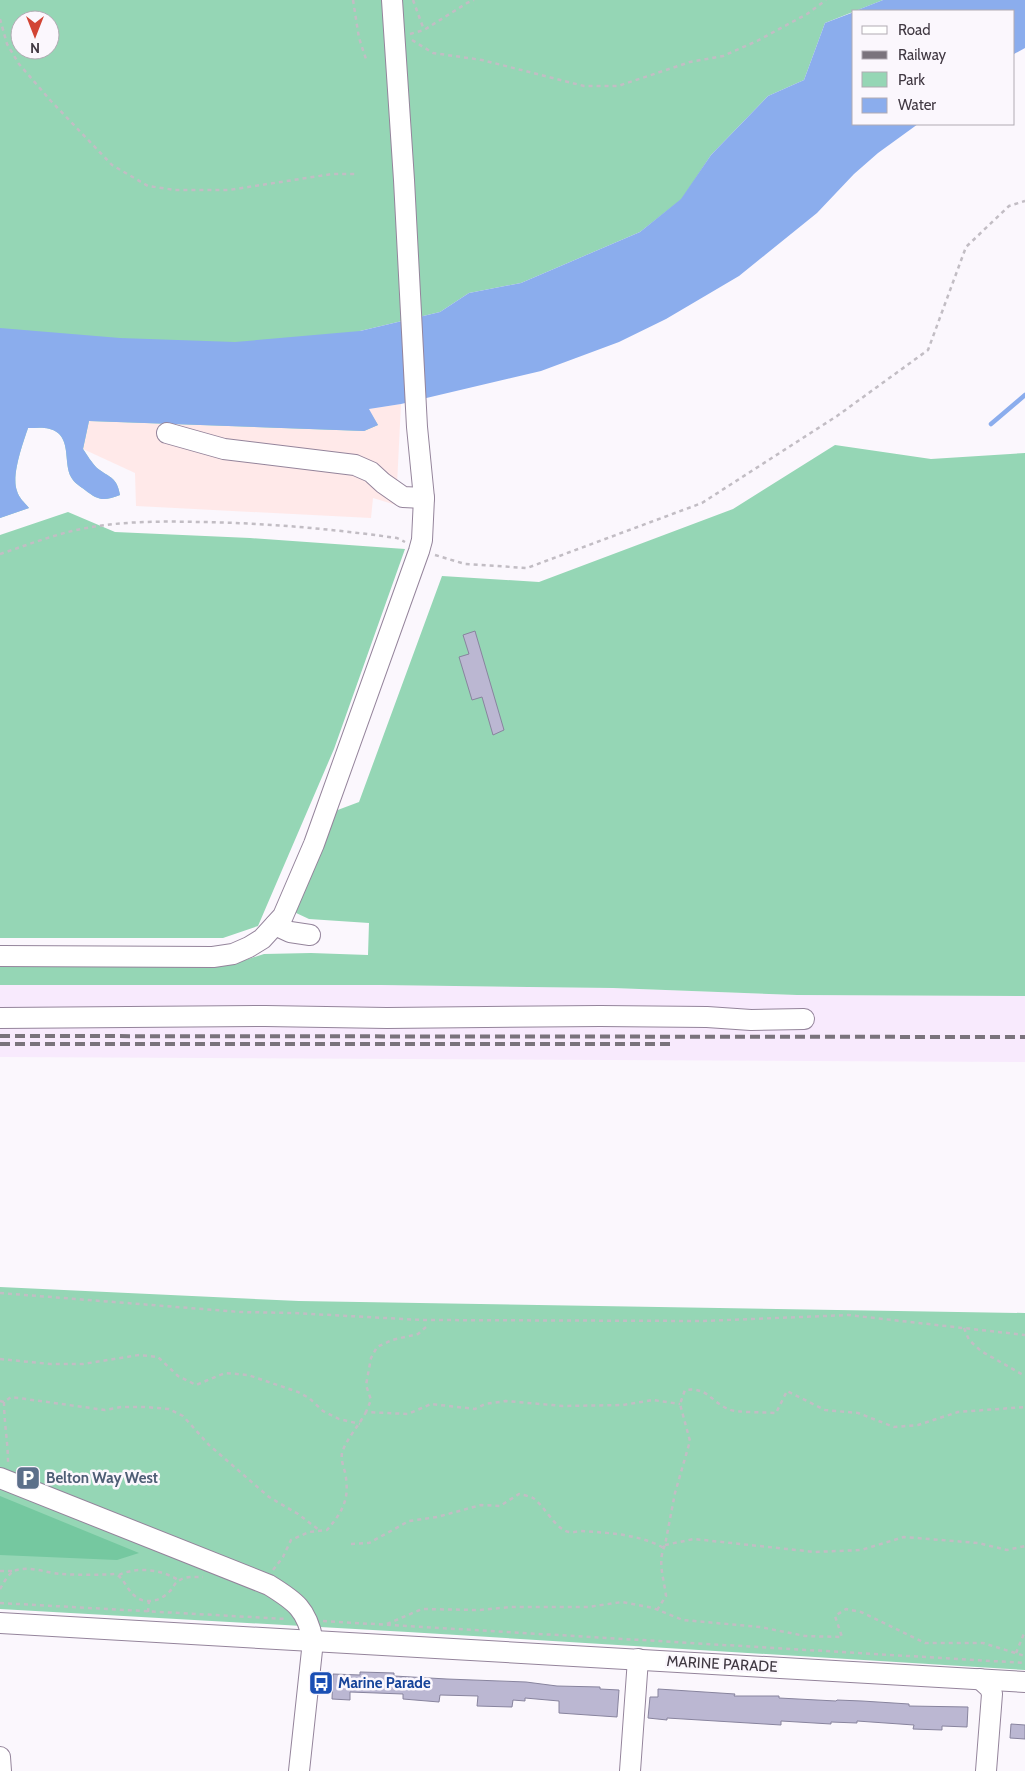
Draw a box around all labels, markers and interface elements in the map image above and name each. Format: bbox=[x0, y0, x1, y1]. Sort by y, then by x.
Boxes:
north arrow bbox=[10, 10, 60, 60]
legend bbox=[852, 10, 1015, 125]
text: Road bbox=[898, 21, 931, 39]
text: N bbox=[30, 39, 40, 57]
text: Railway bbox=[898, 46, 947, 64]
text: Park bbox=[898, 71, 925, 89]
text: Water bbox=[898, 96, 936, 114]
parking icon: Belton Way West bbox=[15, 1465, 41, 1491]
place label: Belton Way West bbox=[46, 1469, 158, 1487]
street label: MARINE PARADE bbox=[666, 1652, 778, 1676]
bus stop icon: Marine Parade bbox=[308, 1670, 334, 1696]
place label: Marine Parade bbox=[338, 1674, 431, 1692]

